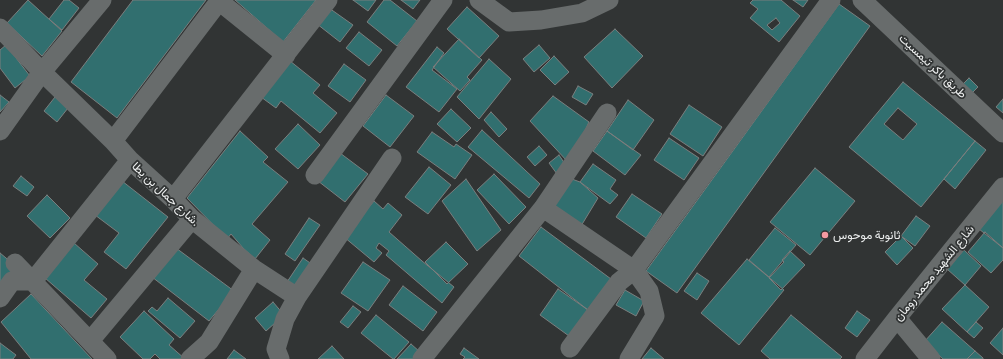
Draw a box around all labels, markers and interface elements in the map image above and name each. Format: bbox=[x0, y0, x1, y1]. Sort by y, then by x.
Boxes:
street label: طريق باكر تيمسيت bbox=[896, 31, 970, 101]
street label: شارع جمال بن يطا. bbox=[129, 159, 203, 229]
street label: شارع الشهيد محمد رومان bbox=[891, 222, 977, 324]
place label: ثانوية موحوس bbox=[833, 228, 901, 242]
marker: ثانوية موحوس bbox=[820, 230, 830, 240]

